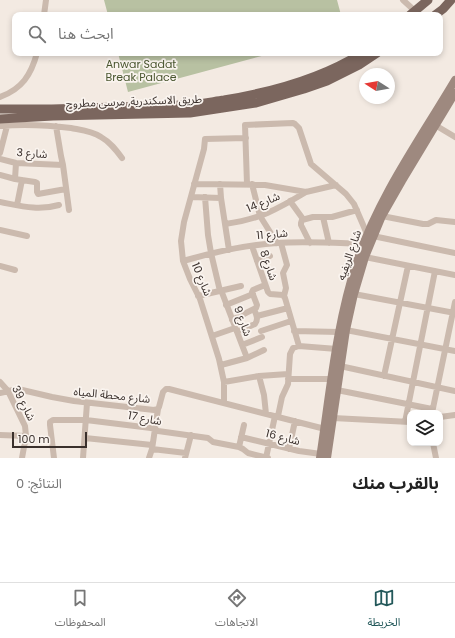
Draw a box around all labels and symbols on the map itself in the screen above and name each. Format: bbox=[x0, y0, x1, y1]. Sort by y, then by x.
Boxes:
park label: Anwar Sadat Break Palace bbox=[105, 56, 177, 85]
north arrow bbox=[359, 68, 395, 104]
street label: طريق الاسكندرية, مرسى مطروح bbox=[66, 91, 202, 111]
street label: شارع 3 bbox=[16, 144, 48, 162]
street label: شارع 14 bbox=[244, 188, 282, 216]
street label: شارع 11 bbox=[256, 225, 289, 243]
street label: شارع الريفيه bbox=[333, 227, 365, 282]
street label: شارع 8 bbox=[256, 248, 282, 283]
street label: شارع 10 bbox=[188, 260, 216, 298]
street label: شارع 9 bbox=[230, 304, 256, 339]
street label: شارع 39 bbox=[8, 383, 40, 424]
street label: شارع محطة المياه bbox=[73, 383, 151, 407]
street label: شارع 17 bbox=[127, 407, 164, 429]
street label: شارع 16 bbox=[264, 425, 302, 449]
scale bar bbox=[12, 430, 87, 449]

